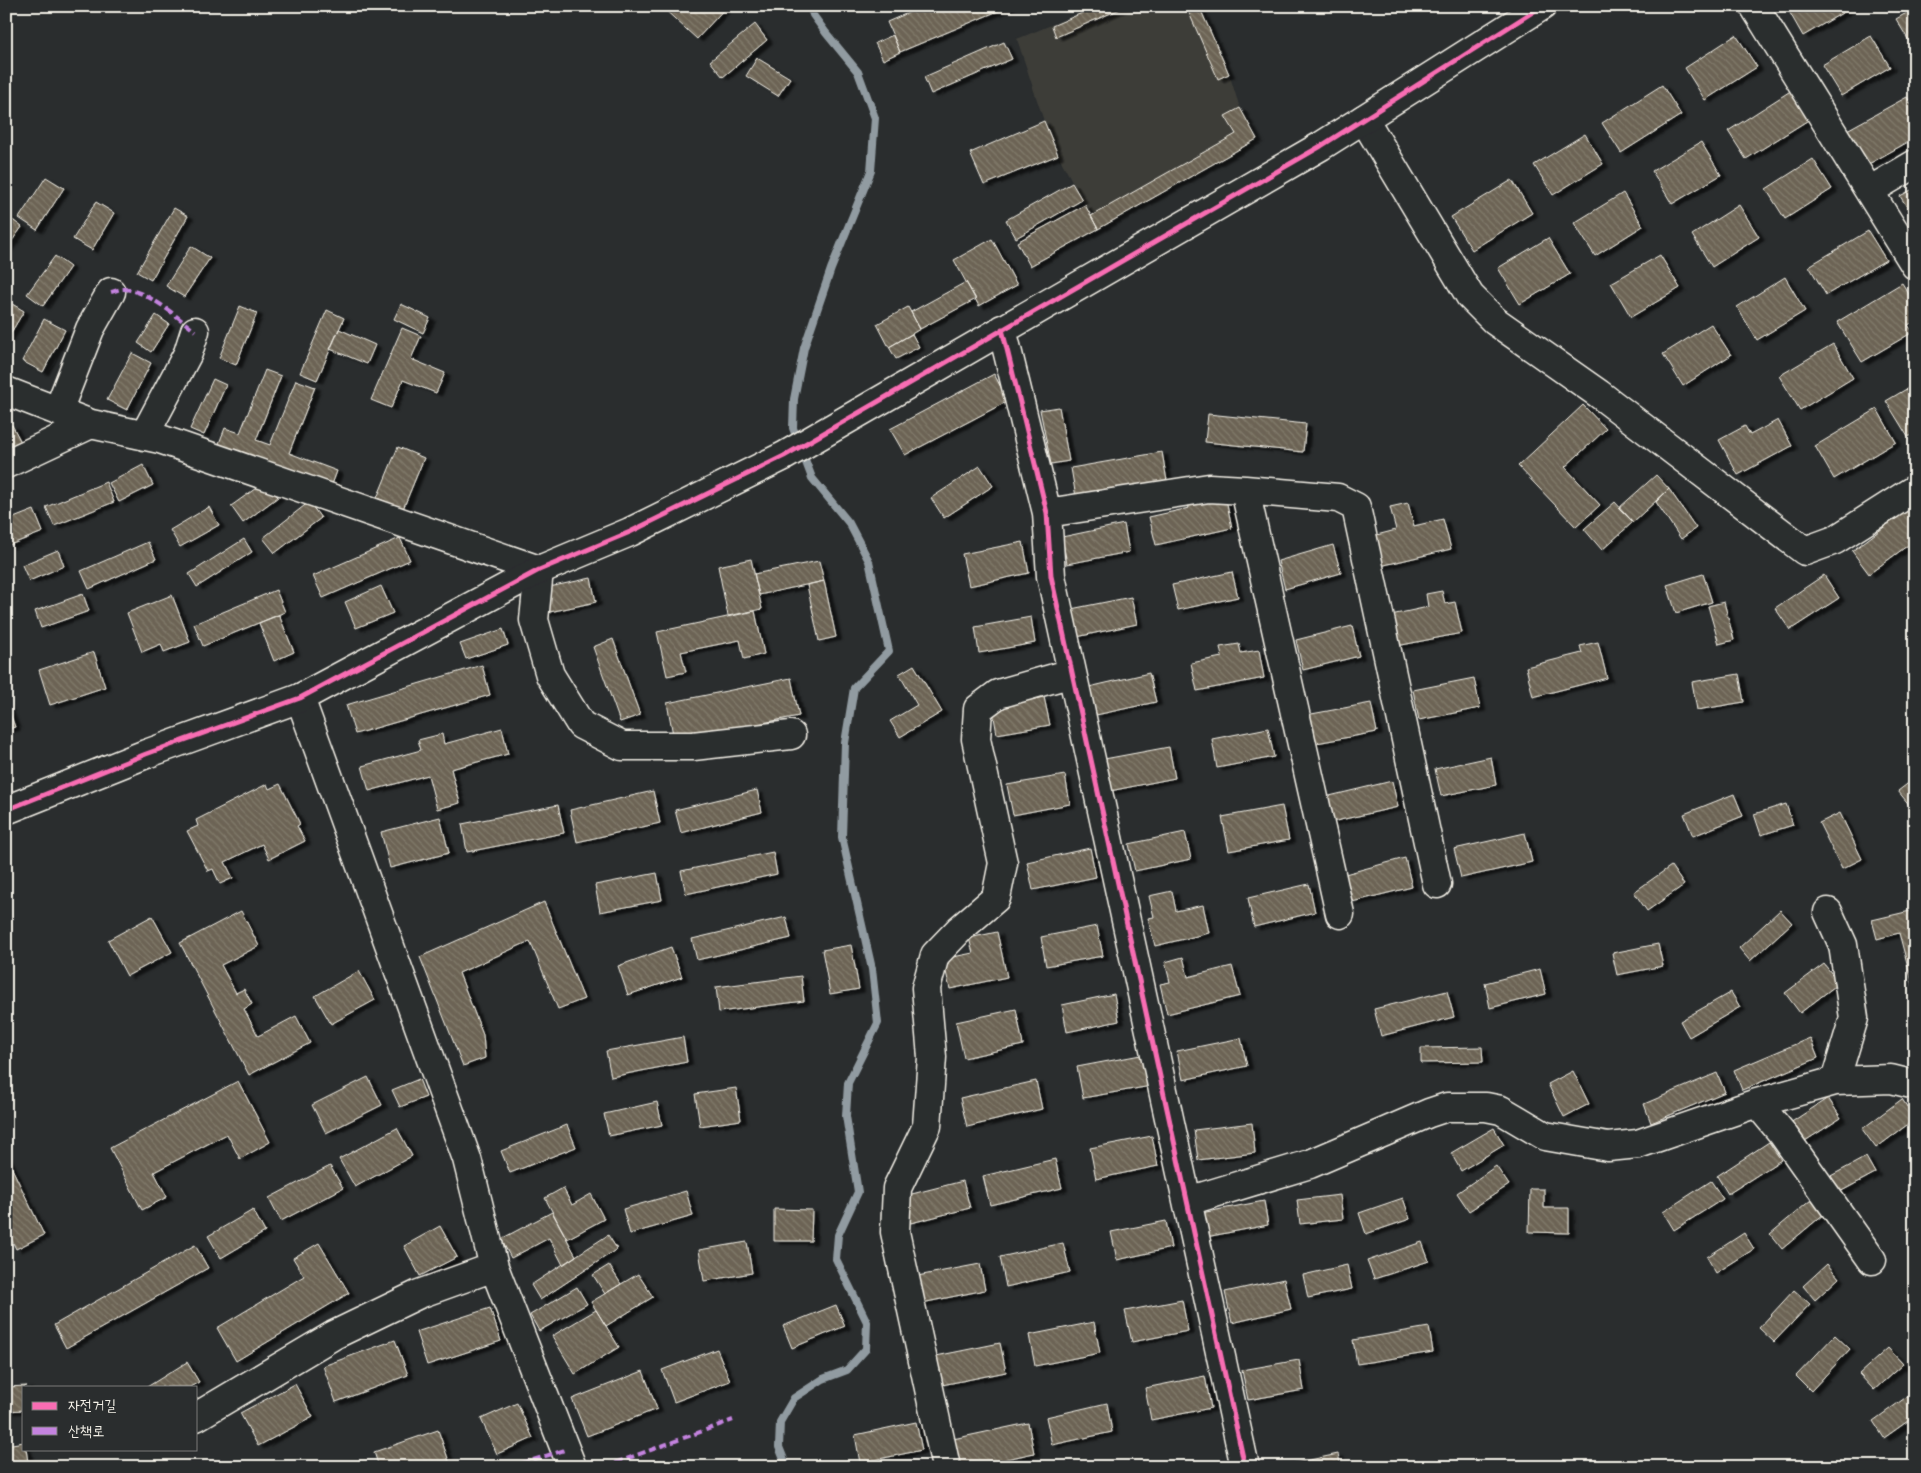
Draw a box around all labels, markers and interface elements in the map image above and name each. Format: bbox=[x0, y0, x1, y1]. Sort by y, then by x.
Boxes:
legend bbox=[22, 1386, 198, 1450]
text: 자전거길 bbox=[68, 1396, 116, 1415]
text: 산책로 bbox=[68, 1422, 104, 1441]

